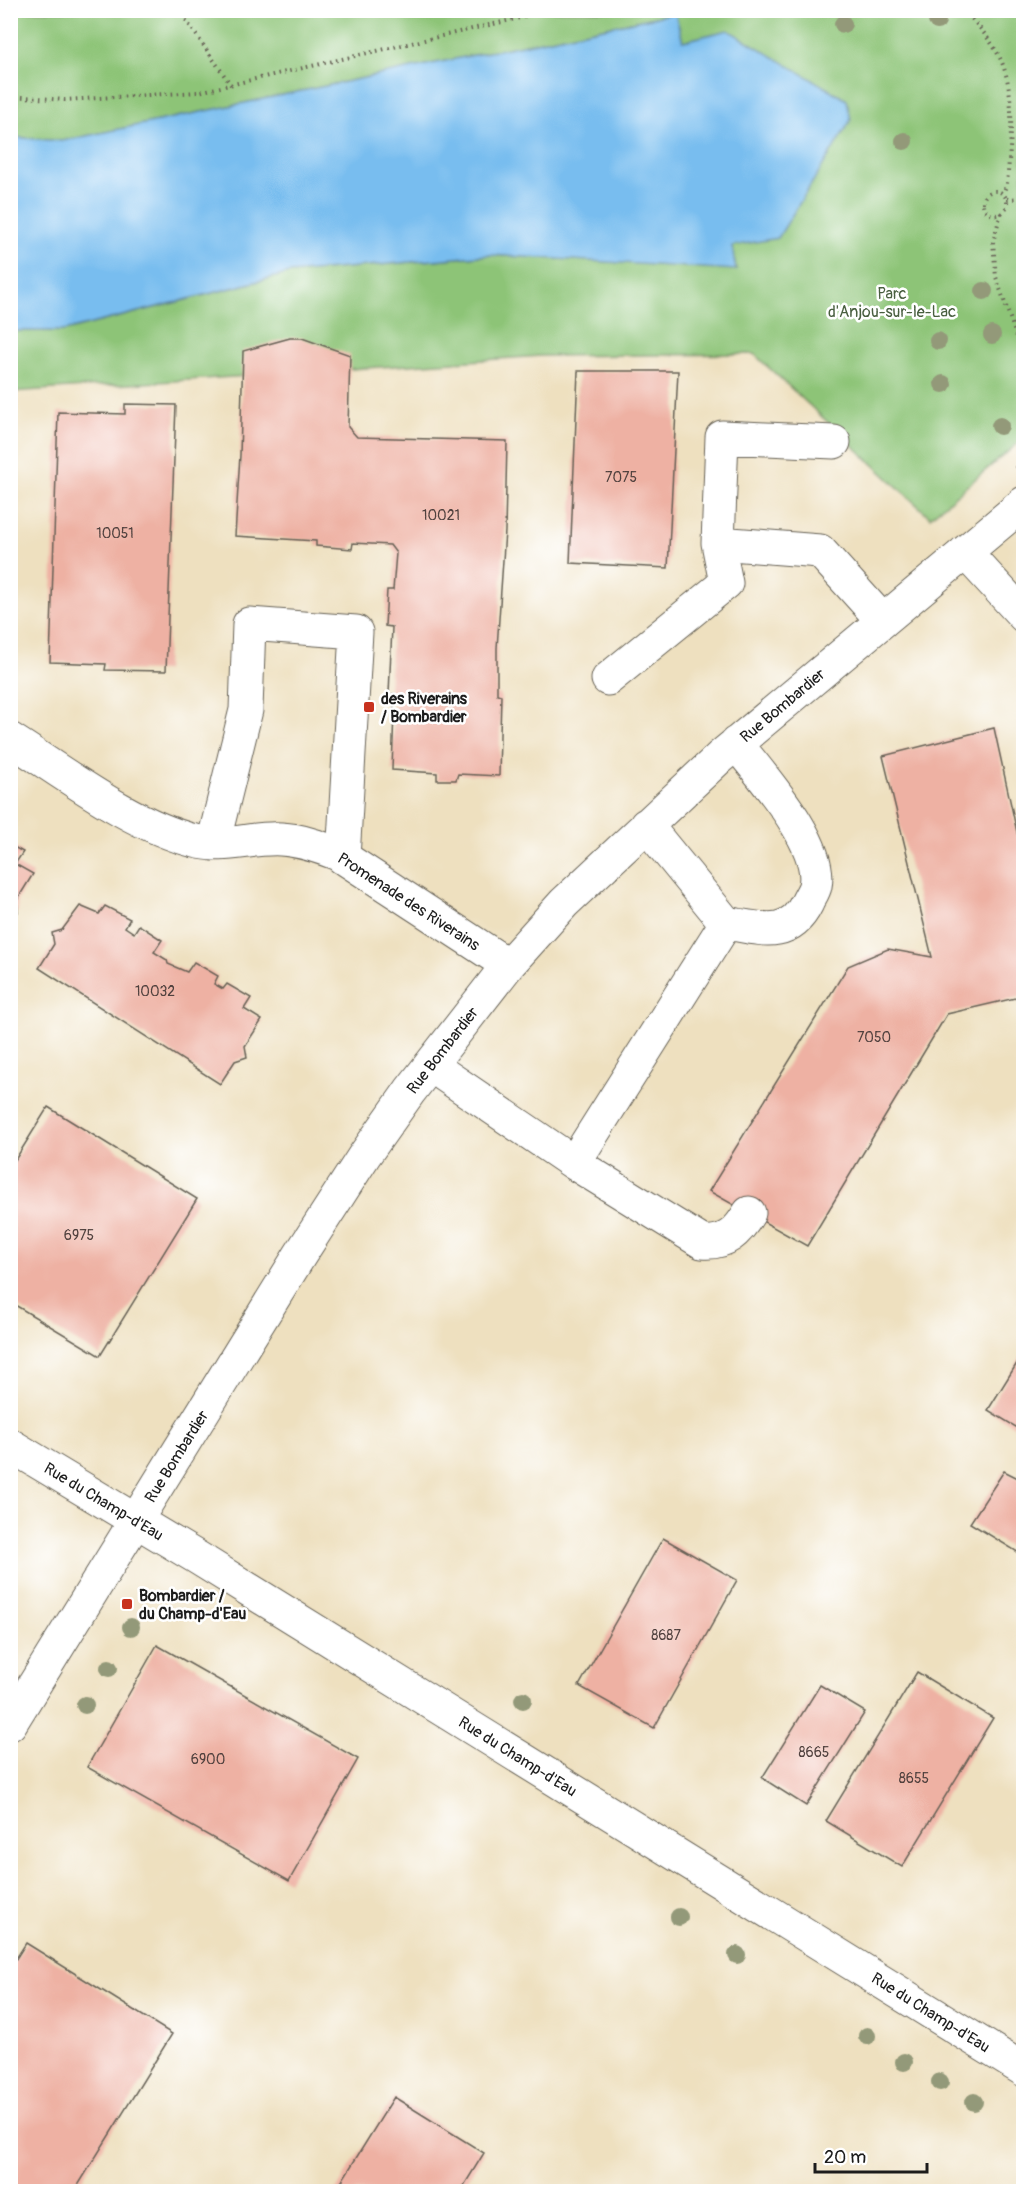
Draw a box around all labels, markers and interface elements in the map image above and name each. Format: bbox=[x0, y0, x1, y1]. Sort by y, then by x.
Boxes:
park label: Parc d'Anjou-sur-le-Lac bbox=[828, 284, 956, 322]
house number: 7075 bbox=[605, 469, 637, 486]
house number: 10021 bbox=[422, 507, 460, 524]
house number: 10051 bbox=[96, 525, 134, 542]
street label: Rue Bombardier bbox=[736, 664, 830, 747]
place label: des Riverains / Bombardier bbox=[381, 689, 468, 727]
marker: des Riverains / Bombardier bbox=[362, 700, 376, 714]
street label: Promenade des Riverains bbox=[334, 848, 483, 955]
house number: 10032 bbox=[135, 983, 175, 1000]
street label: Rue Bombardier bbox=[403, 1003, 483, 1098]
house number: 7050 bbox=[857, 1029, 891, 1046]
house number: 6975 bbox=[64, 1227, 94, 1244]
street label: Rue Bombardier bbox=[141, 1406, 213, 1506]
street label: Rue du Champ-d'Eau bbox=[40, 1458, 167, 1545]
place label: Bombardier / du Champ-d'Eau bbox=[139, 1586, 246, 1624]
marker: Bombardier / du Champ-d'Eau bbox=[120, 1597, 134, 1611]
house number: 8687 bbox=[651, 1627, 681, 1644]
street label: Rue du Champ-d'Eau bbox=[455, 1712, 580, 1801]
house number: 8665 bbox=[799, 1744, 829, 1761]
house number: 6900 bbox=[191, 1751, 225, 1768]
house number: 8655 bbox=[899, 1770, 929, 1787]
street label: Rue du Champ-d'Eau bbox=[868, 1968, 993, 2057]
scale bar bbox=[815, 2136, 928, 2174]
text: 20 m bbox=[824, 2146, 866, 2169]

